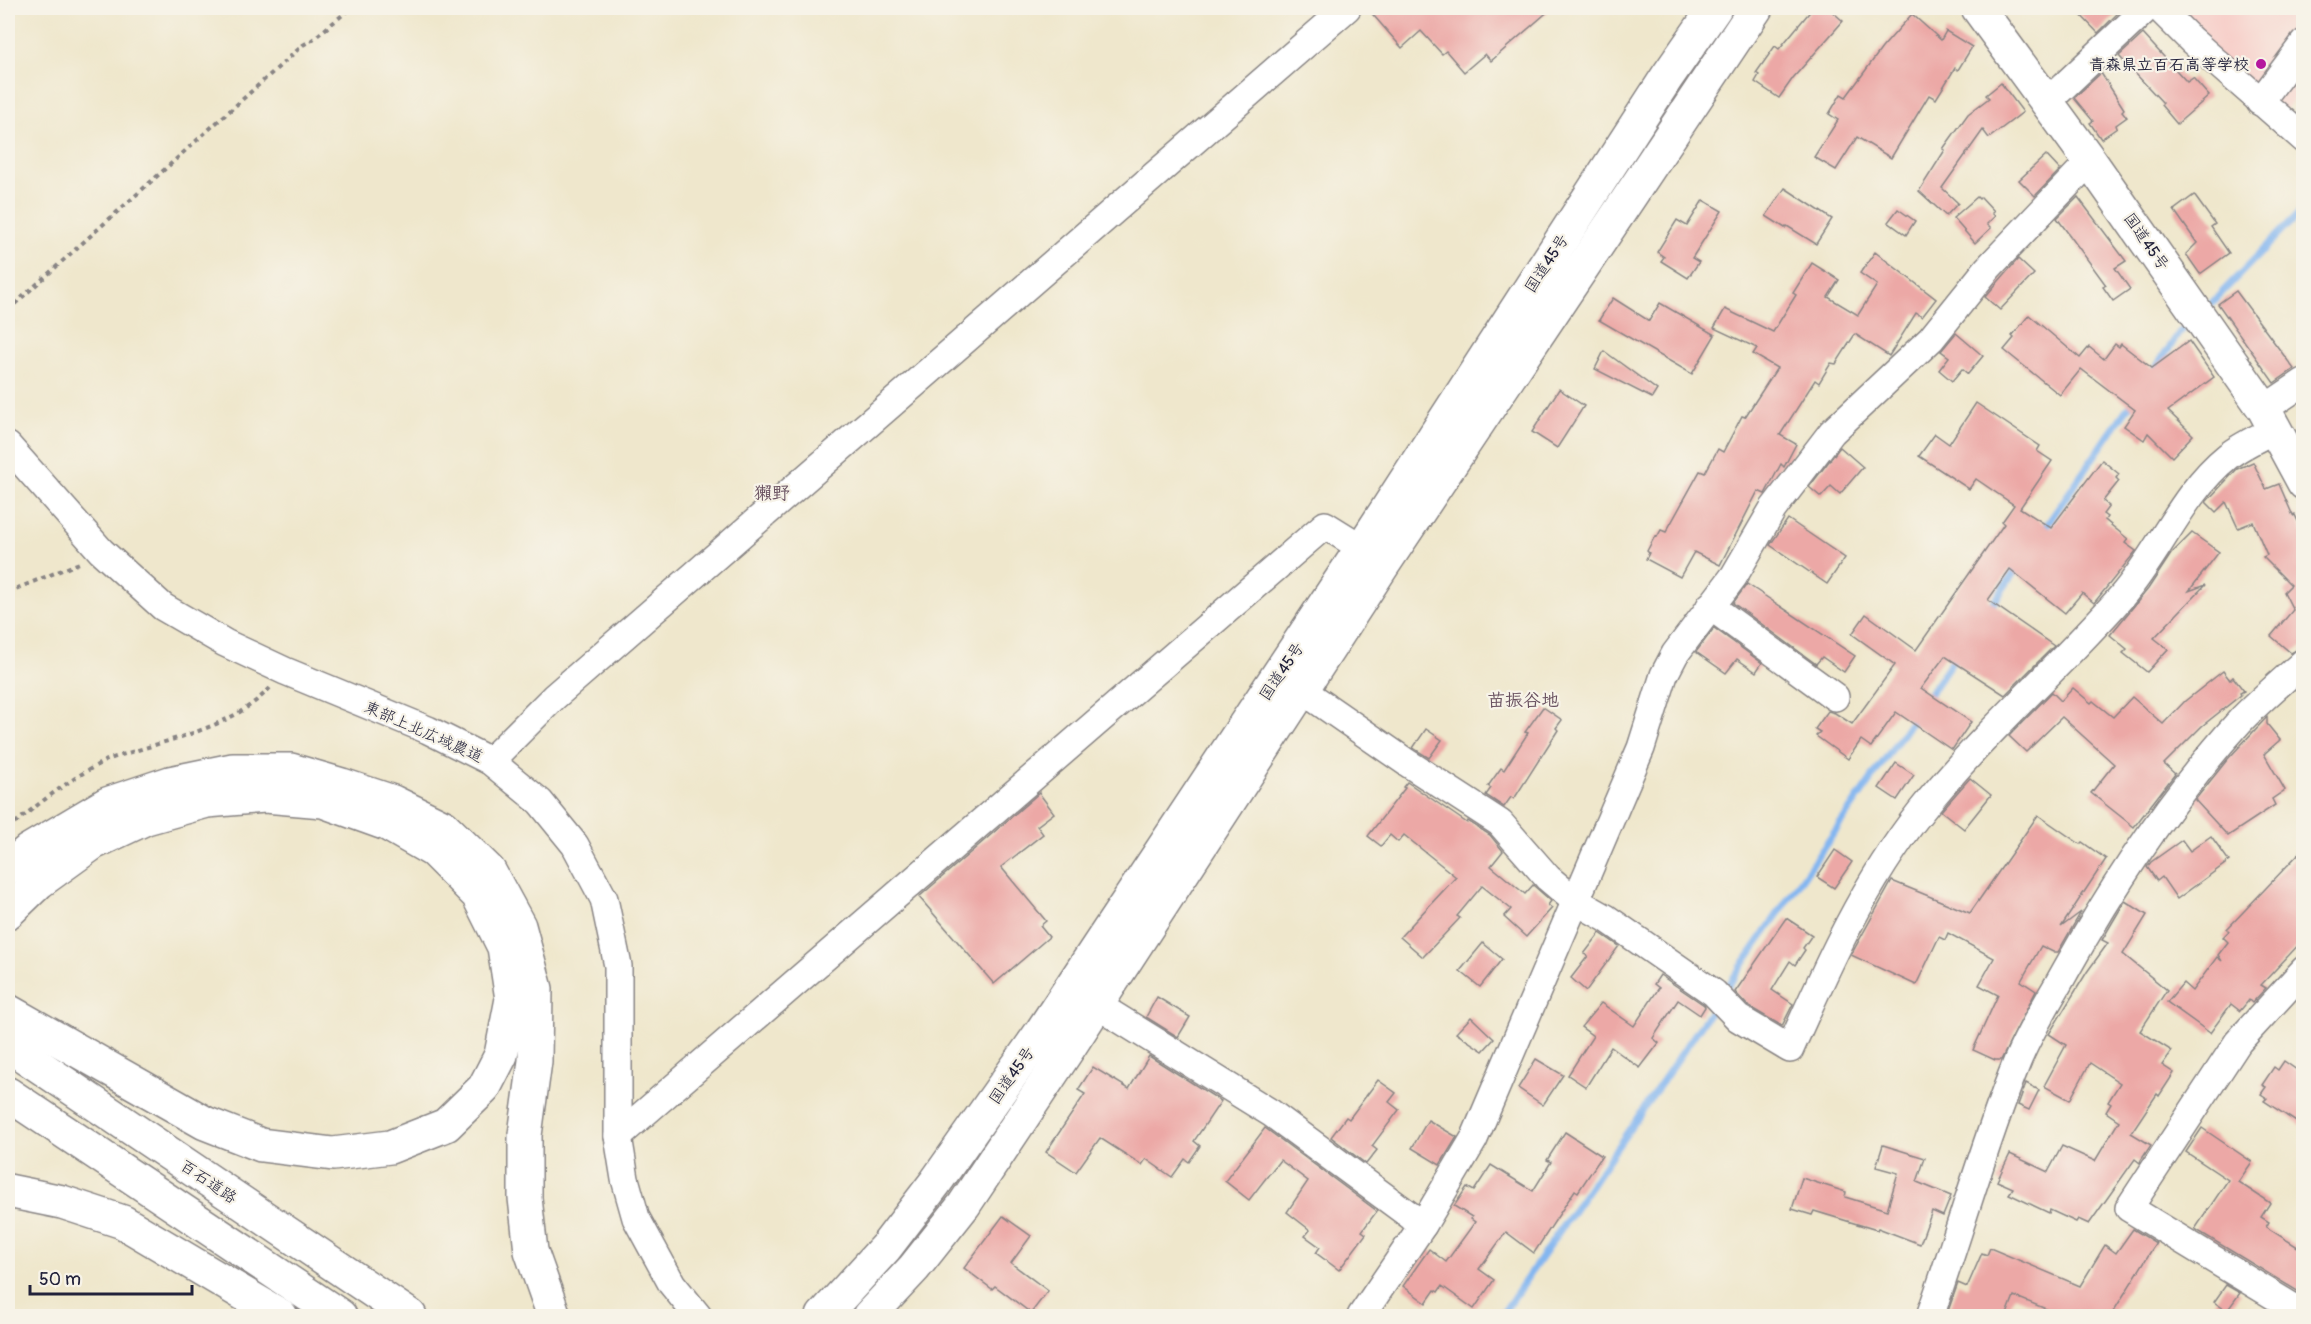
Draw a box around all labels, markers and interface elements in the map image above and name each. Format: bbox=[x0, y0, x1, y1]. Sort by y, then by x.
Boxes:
place label: 青森県立百石高等学校 bbox=[2089, 55, 2249, 75]
marker: 青森県立百石高等学校 bbox=[2254, 57, 2268, 71]
street label: 国道45号 bbox=[2119, 209, 2173, 274]
street label: 国道45号 bbox=[1520, 230, 1573, 297]
district label: 獺野 bbox=[754, 482, 790, 505]
street label: 国道45号 bbox=[1255, 639, 1309, 704]
district label: 苗振谷地 bbox=[1487, 689, 1559, 712]
street label: 東部上北広域農道 bbox=[361, 697, 486, 767]
street label: 国道45号 bbox=[985, 1043, 1039, 1108]
street label: 百石道路 bbox=[176, 1156, 241, 1208]
scale bar bbox=[30, 1258, 192, 1296]
text: 50 m bbox=[39, 1268, 81, 1291]

